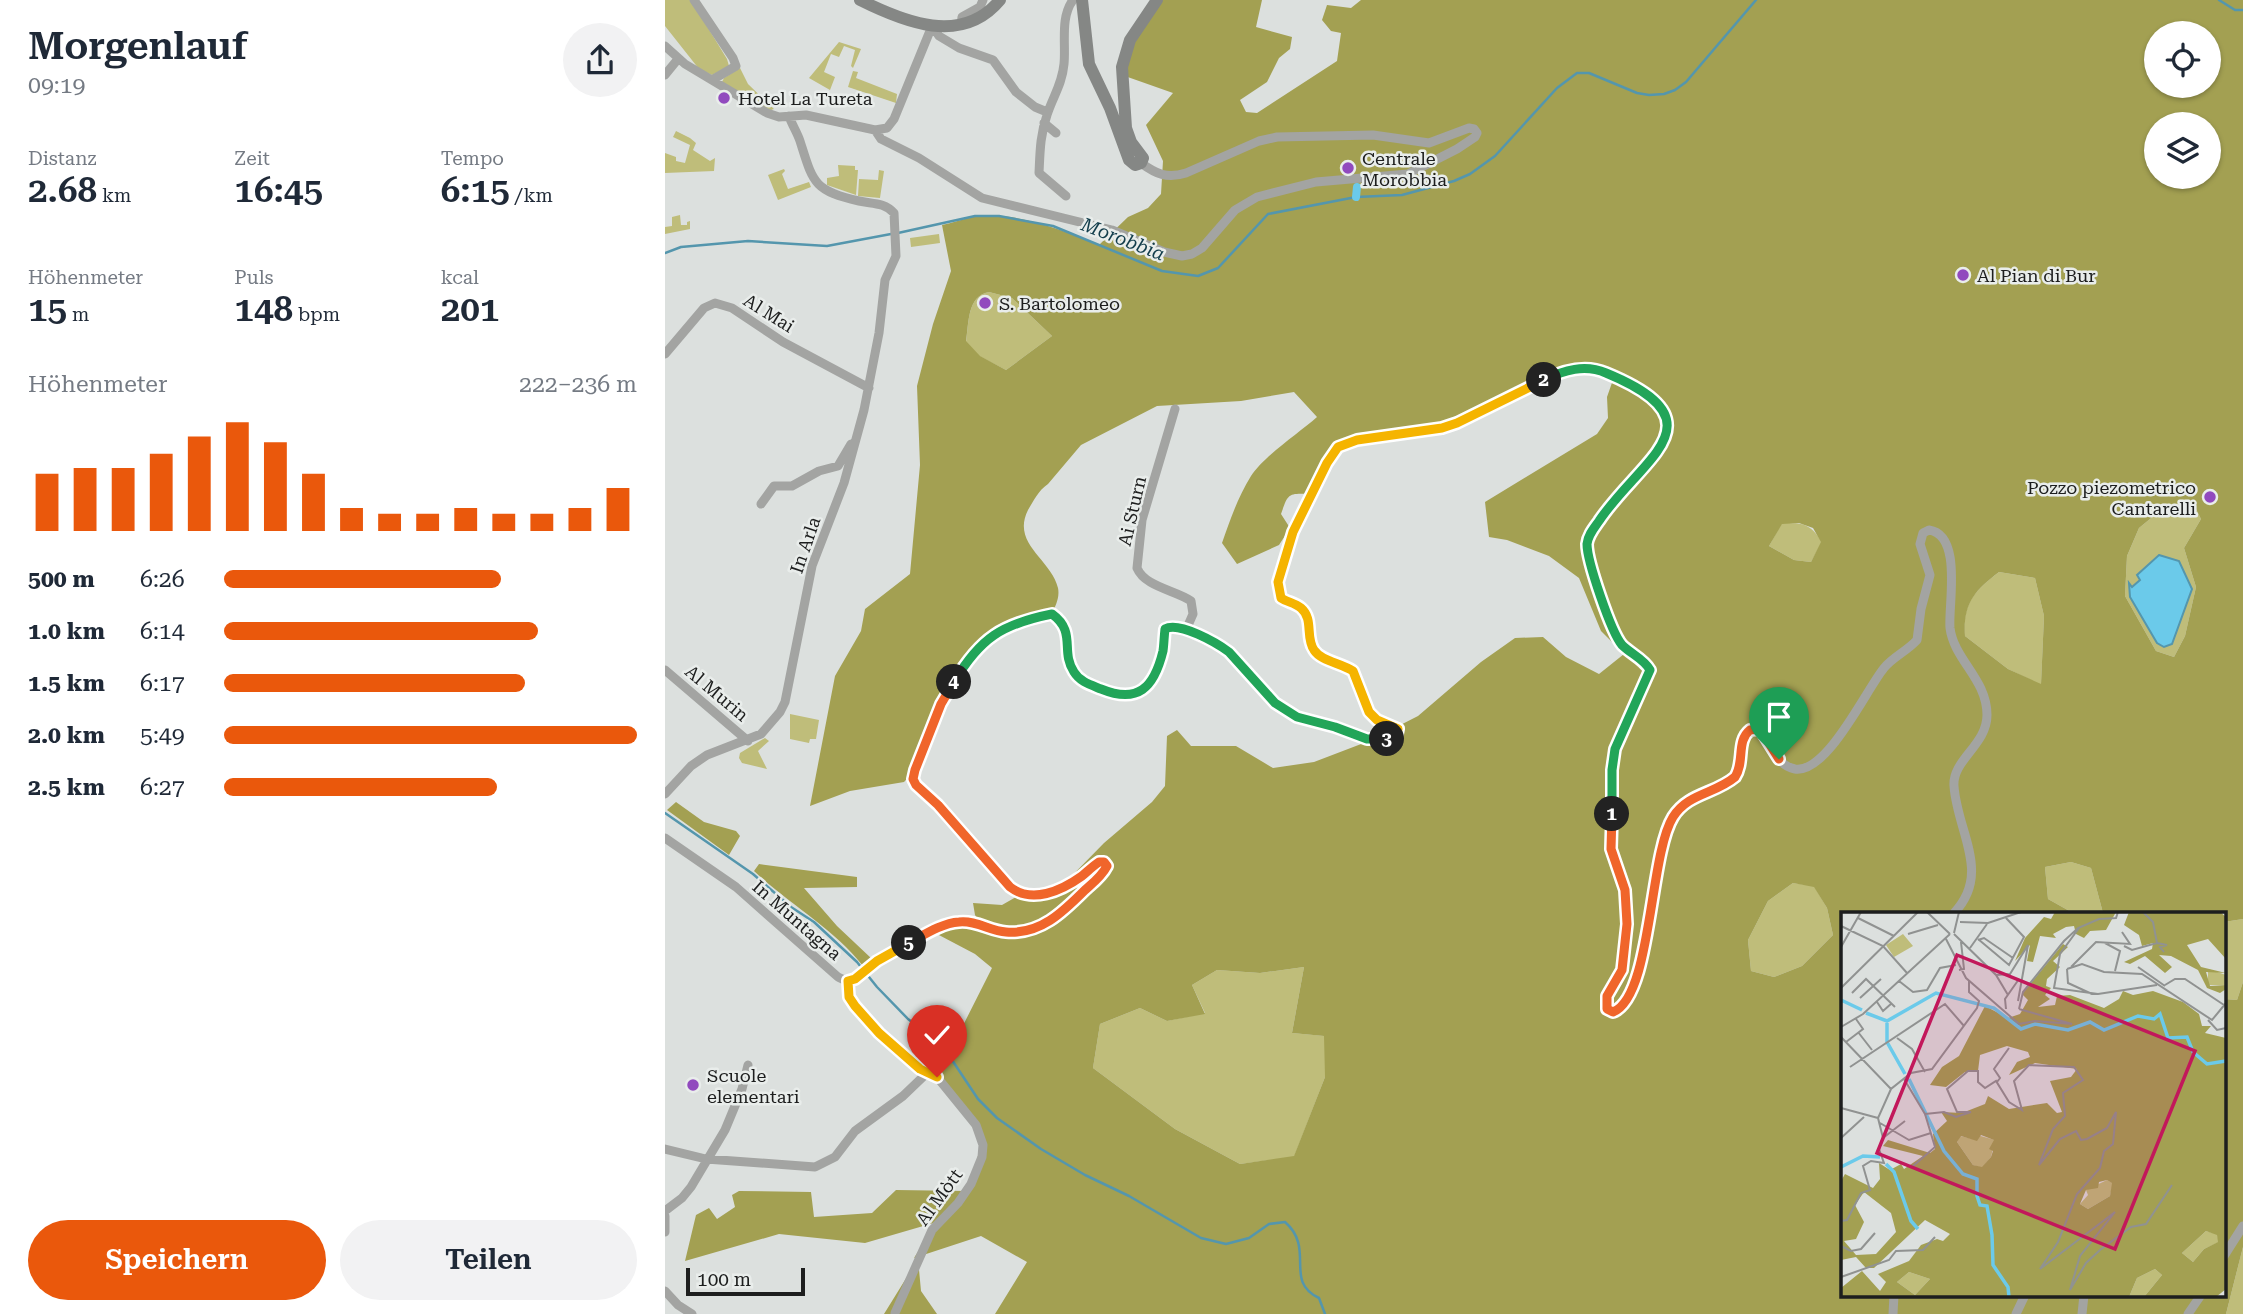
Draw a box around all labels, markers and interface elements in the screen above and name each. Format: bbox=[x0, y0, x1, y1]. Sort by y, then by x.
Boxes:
map controls bbox=[2144, 21, 2221, 189]
button: locate bbox=[2144, 21, 2221, 98]
button: share bbox=[563, 23, 637, 97]
text: Morgenlauf bbox=[28, 24, 247, 68]
text: 09:19 bbox=[28, 72, 85, 99]
place label: Hotel La Tureta bbox=[738, 88, 873, 109]
marker: Hotel La Tureta bbox=[716, 90, 732, 106]
button: layers bbox=[2144, 112, 2221, 189]
text: Distanz bbox=[28, 147, 96, 170]
text: Zeit bbox=[234, 147, 270, 170]
text: Tempo bbox=[441, 147, 504, 170]
place label: Centrale Morobbia bbox=[1362, 148, 1447, 190]
marker: Centrale Morobbia bbox=[1340, 160, 1356, 176]
text: 2.68 bbox=[28, 170, 97, 211]
text: 16:45 bbox=[234, 170, 323, 211]
text: 6:15 bbox=[441, 170, 510, 211]
text: km bbox=[97, 184, 131, 207]
text: /km bbox=[510, 184, 553, 207]
water label: Morobbia bbox=[1077, 212, 1168, 265]
place label: Al Pian di Bur bbox=[1977, 265, 2096, 286]
text: Höhenmeter bbox=[28, 266, 143, 289]
text: Puls bbox=[234, 266, 274, 289]
text: kcal bbox=[441, 266, 479, 289]
marker: Al Pian di Bur bbox=[1955, 267, 1971, 283]
text: 15 bbox=[28, 289, 67, 330]
text: 148 bbox=[234, 289, 293, 330]
text: 201 bbox=[441, 289, 499, 330]
street label: Al Mai bbox=[740, 289, 798, 337]
place label: S. Bartolomeo bbox=[999, 293, 1120, 314]
marker: S. Bartolomeo bbox=[977, 295, 993, 311]
text: m bbox=[67, 303, 89, 326]
text: bpm bbox=[293, 303, 340, 326]
pin: 2 bbox=[1527, 362, 1561, 398]
text: 2 bbox=[1538, 368, 1549, 391]
text: Höhenmeter bbox=[28, 371, 167, 398]
text: 222–236 m bbox=[519, 371, 637, 398]
street label: Ai Sturn bbox=[1114, 474, 1150, 548]
place label: Pozzo piezometrico Cantarelli bbox=[2027, 477, 2196, 519]
marker: Pozzo piezometrico Cantarelli bbox=[2202, 489, 2218, 505]
street label: In Arla bbox=[786, 514, 824, 576]
text: 500 m bbox=[28, 566, 95, 593]
text: 6:26 bbox=[140, 566, 185, 593]
text: 1.0 km bbox=[28, 618, 105, 645]
text: 6:14 bbox=[140, 618, 185, 645]
street label: Al Murin bbox=[681, 661, 753, 726]
pin: 4 bbox=[937, 664, 971, 700]
text: 1.5 km bbox=[28, 670, 105, 697]
text: 6:17 bbox=[140, 670, 185, 697]
text: 4 bbox=[948, 670, 959, 693]
pin bbox=[1749, 687, 1809, 759]
icon: arrive bbox=[1760, 698, 1798, 736]
text: 2.0 km bbox=[28, 722, 105, 749]
text: 5:49 bbox=[140, 722, 185, 749]
pin: 3 bbox=[1369, 722, 1405, 756]
text: 3 bbox=[1381, 727, 1392, 750]
text: 2.5 km bbox=[28, 774, 105, 801]
text: 6:27 bbox=[140, 774, 185, 801]
pin: 1 bbox=[1595, 796, 1629, 832]
text: 1 bbox=[1606, 802, 1617, 825]
street label: In Muntagna bbox=[748, 876, 846, 964]
inset map bbox=[1841, 912, 2225, 1296]
pin: 5 bbox=[891, 926, 927, 960]
text: 5 bbox=[903, 931, 914, 954]
pin bbox=[907, 1005, 967, 1077]
icon: check bbox=[918, 1016, 956, 1054]
place label: Scuole elementari bbox=[707, 1065, 800, 1107]
marker: Scuole elementari bbox=[685, 1077, 701, 1093]
street label: Al Mòtt bbox=[912, 1164, 967, 1229]
button: Speichern bbox=[28, 1220, 326, 1300]
button: Teilen bbox=[340, 1220, 637, 1300]
scale bar bbox=[686, 1265, 805, 1297]
text: 100 m bbox=[697, 1268, 751, 1291]

